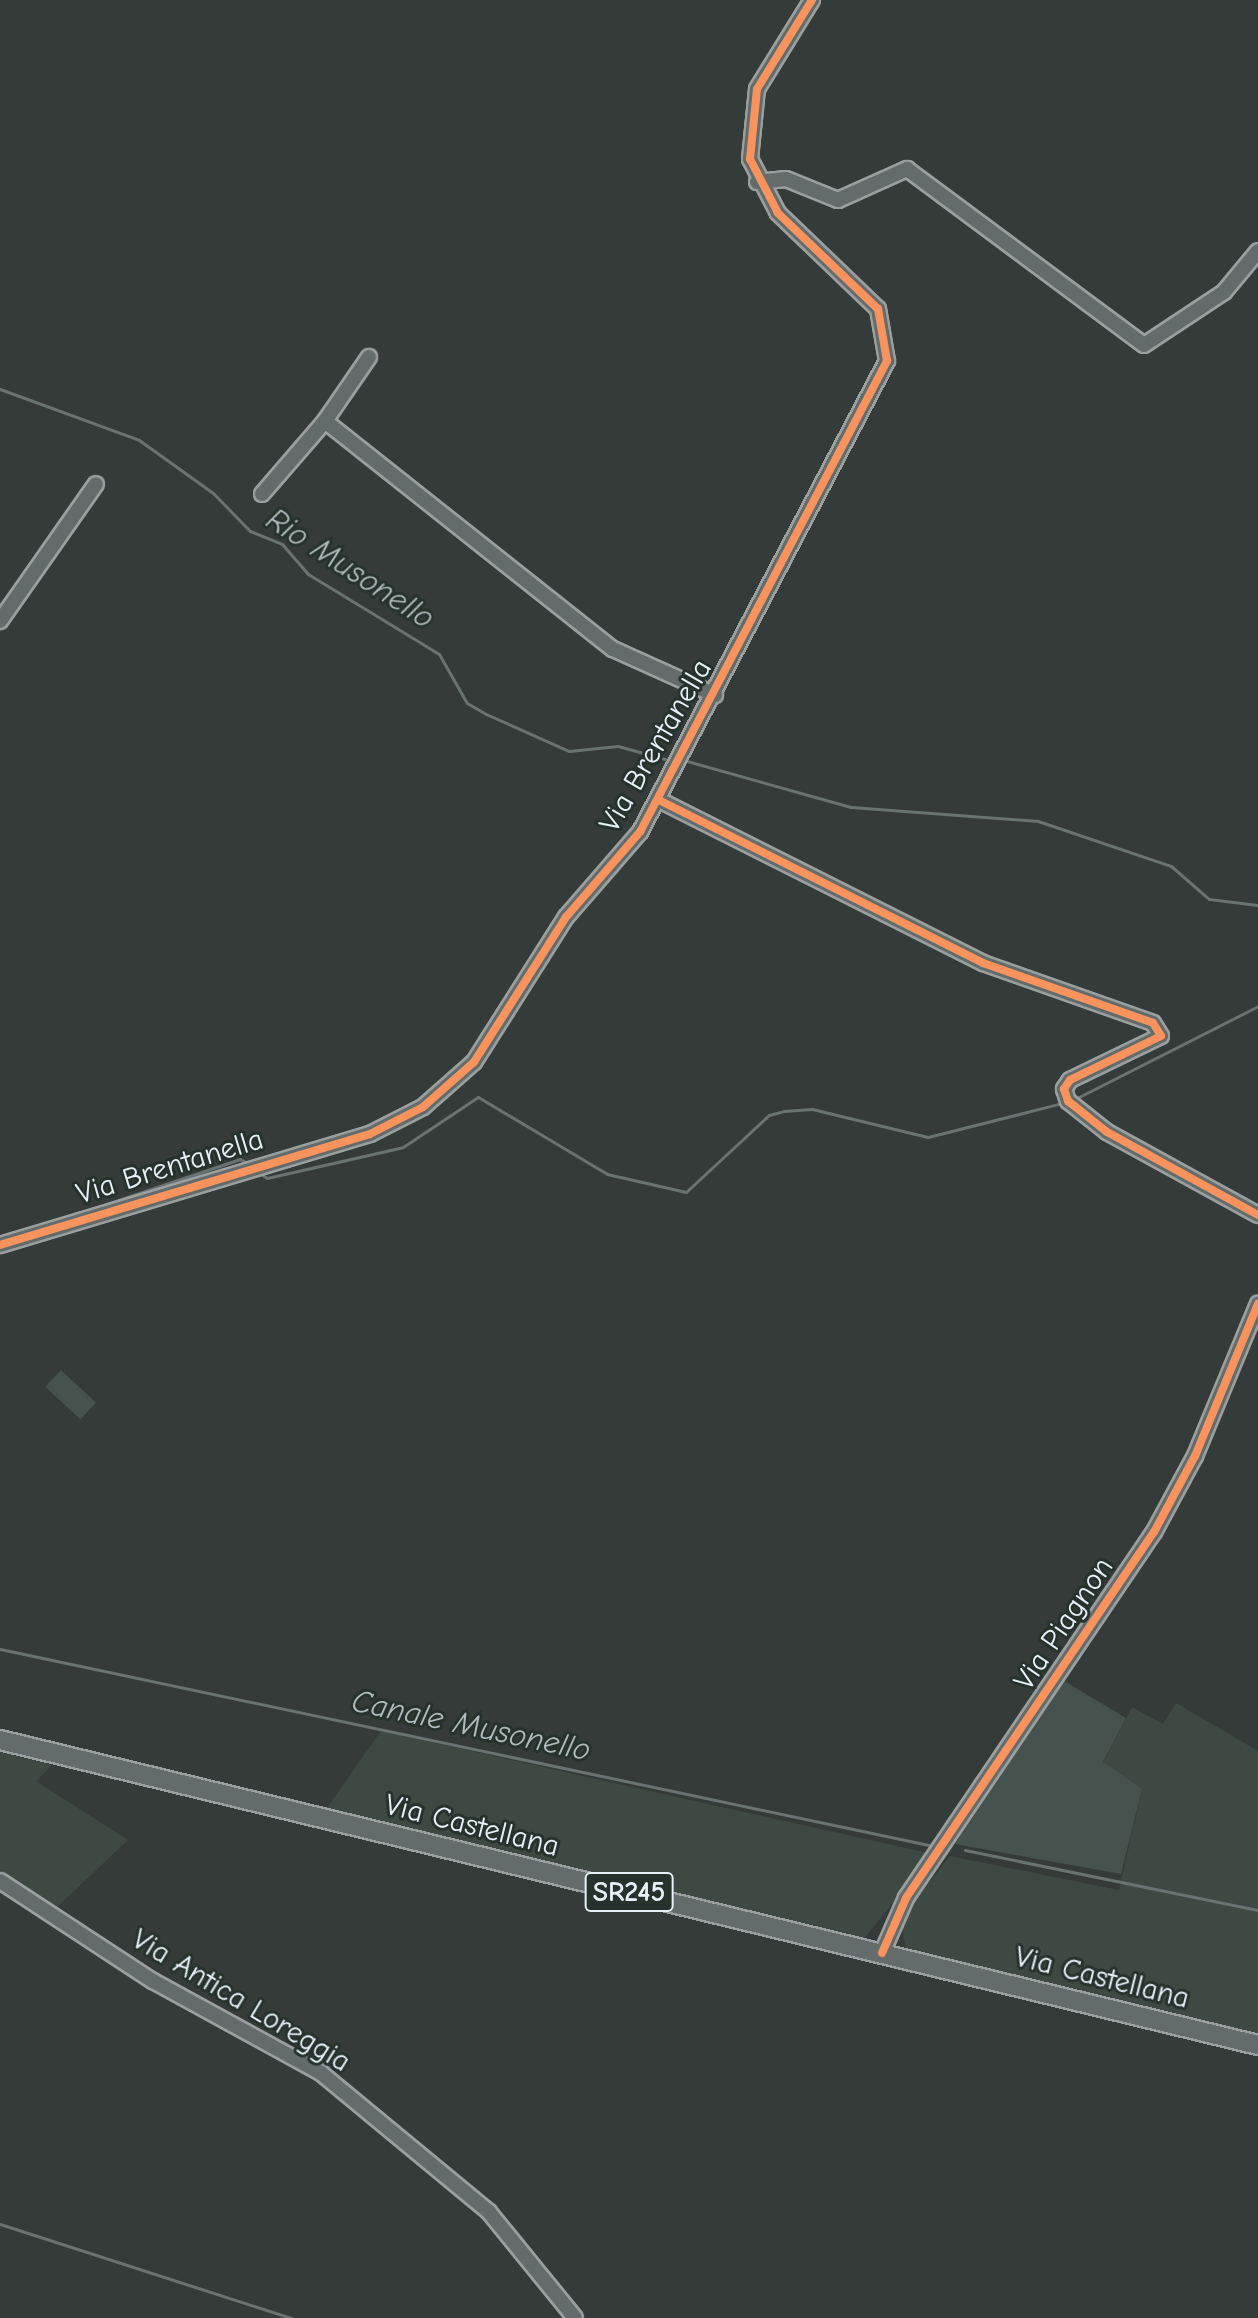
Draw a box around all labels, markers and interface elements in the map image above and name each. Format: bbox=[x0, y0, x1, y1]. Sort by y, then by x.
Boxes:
water label: Rio Musonello bbox=[259, 500, 441, 638]
street label: Via Brentanella bbox=[592, 653, 720, 839]
street label: Via Brentanella bbox=[72, 1122, 268, 1212]
street label: Via Piagnon bbox=[1006, 1551, 1122, 1697]
water label: Canale Musonello bbox=[348, 1682, 594, 1770]
street label: Via Castellana bbox=[381, 1787, 563, 1865]
road number: SR245 bbox=[583, 1868, 675, 1916]
street label: Via Antica Loreggia bbox=[125, 1922, 357, 2080]
street label: Via Castellana bbox=[1011, 1939, 1193, 2017]

